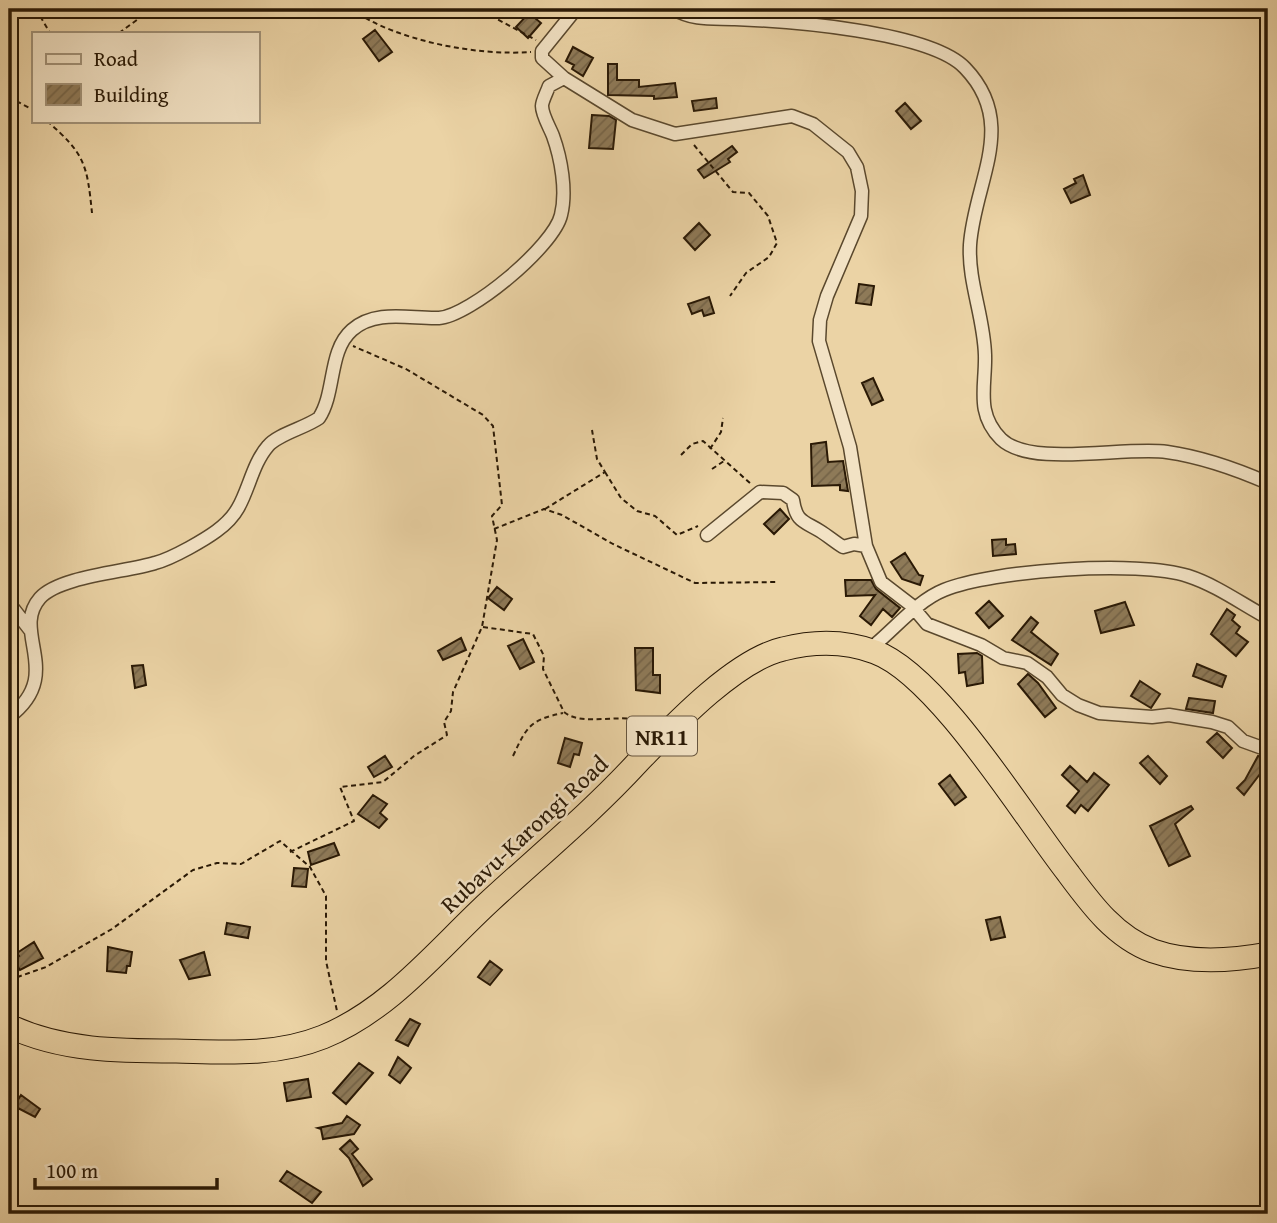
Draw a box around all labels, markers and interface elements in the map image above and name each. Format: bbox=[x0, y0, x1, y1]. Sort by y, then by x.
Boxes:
legend bbox=[32, 32, 259, 122]
text: Road bbox=[94, 43, 139, 74]
text: Building bbox=[94, 79, 169, 110]
road number: NR11 bbox=[627, 716, 697, 756]
street label: Rubavu-Karongi Road bbox=[432, 747, 616, 921]
scale bar bbox=[35, 1146, 217, 1190]
text: 100 m bbox=[46, 1155, 98, 1186]

